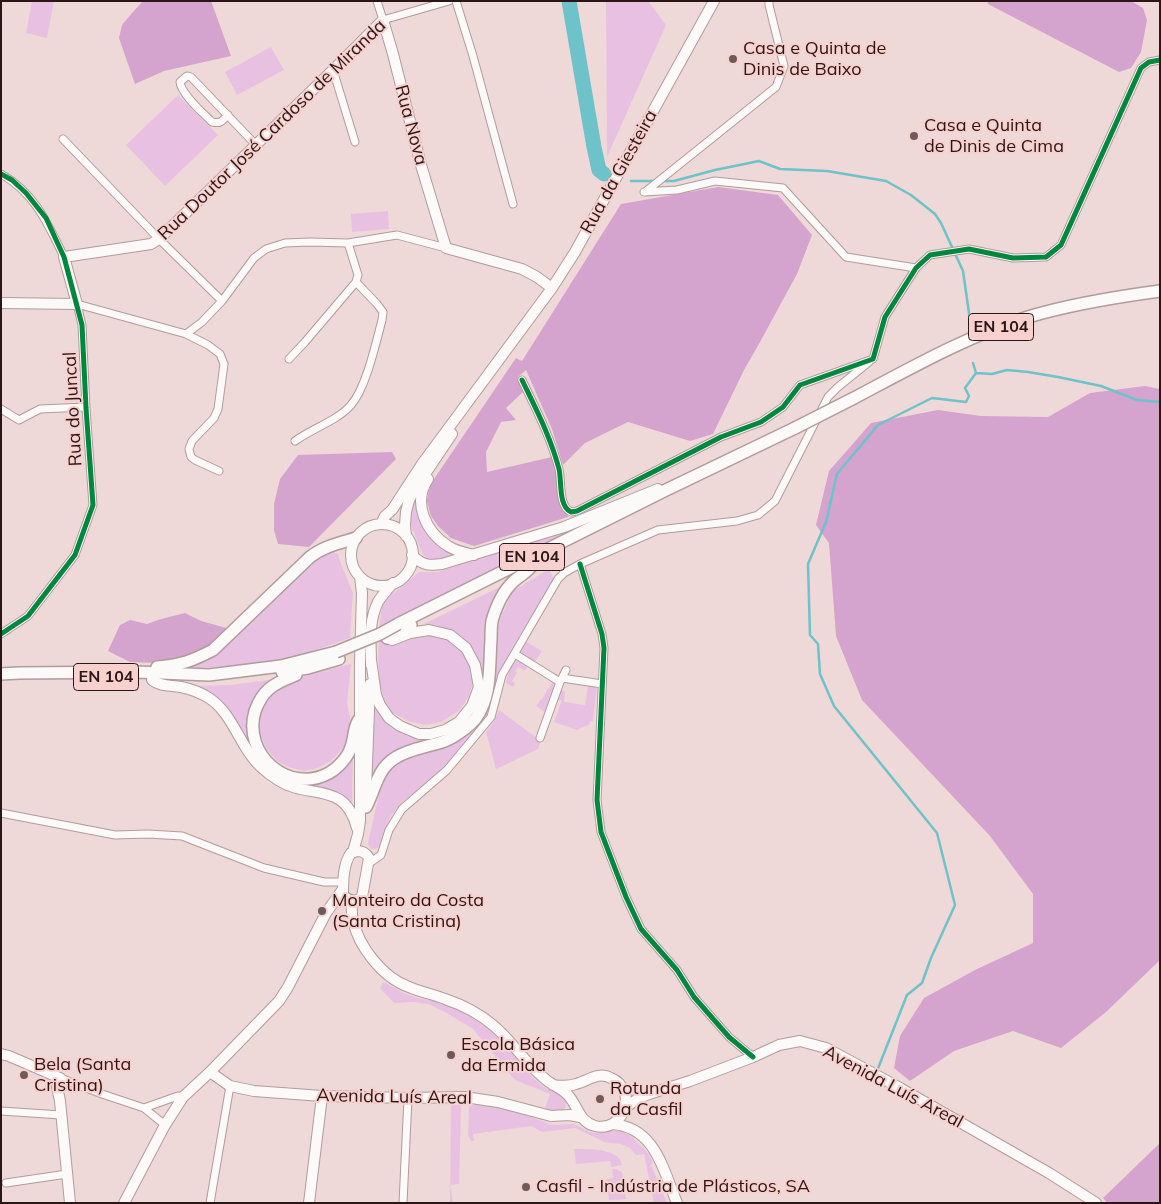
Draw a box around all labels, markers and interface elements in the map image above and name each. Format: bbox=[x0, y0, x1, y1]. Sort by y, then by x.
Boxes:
street label: Rua Doutor José Cardoso de Miranda bbox=[154, 15, 390, 245]
place label: Casa e Quinta de Dinis de Baixo bbox=[743, 38, 886, 80]
marker: Casa e Quinta de Dinis de Baixo bbox=[727, 53, 739, 65]
street label: Rua Nova bbox=[390, 83, 432, 167]
street label: Rua da Giesteira bbox=[576, 106, 662, 238]
place label: Casa e Quinta de Dinis de Cima bbox=[924, 115, 1064, 158]
marker: Casa e Quinta de Dinis de Cima bbox=[908, 130, 920, 142]
road number: EN 104 bbox=[968, 314, 1034, 341]
street label: Rua do Juncal bbox=[59, 351, 87, 467]
road number: EN 104 bbox=[500, 544, 564, 570]
road number: EN 104 bbox=[74, 664, 138, 690]
place label: Monteiro da Costa (Santa Cristina) bbox=[332, 890, 484, 932]
marker: Monteiro da Costa (Santa Cristina) bbox=[316, 905, 328, 917]
place label: Escola Básica da Ermida bbox=[461, 1034, 575, 1076]
street label: Avenida Luís Areal bbox=[819, 1041, 967, 1133]
marker: Escola Básica da Ermida bbox=[445, 1049, 457, 1061]
place label: Bela (Santa Cristina) bbox=[34, 1054, 131, 1096]
marker: Bela (Santa Cristina) bbox=[18, 1069, 30, 1081]
place label: Rotunda da Casfil bbox=[610, 1078, 683, 1120]
street label: Avenida Luís Areal bbox=[316, 1085, 472, 1109]
marker: Rotunda da Casfil bbox=[594, 1093, 606, 1105]
place label: Casfil - Indústria de Plásticos, SA bbox=[536, 1176, 810, 1198]
marker: Casfil - Indústria de Plásticos, SA bbox=[520, 1181, 532, 1193]

